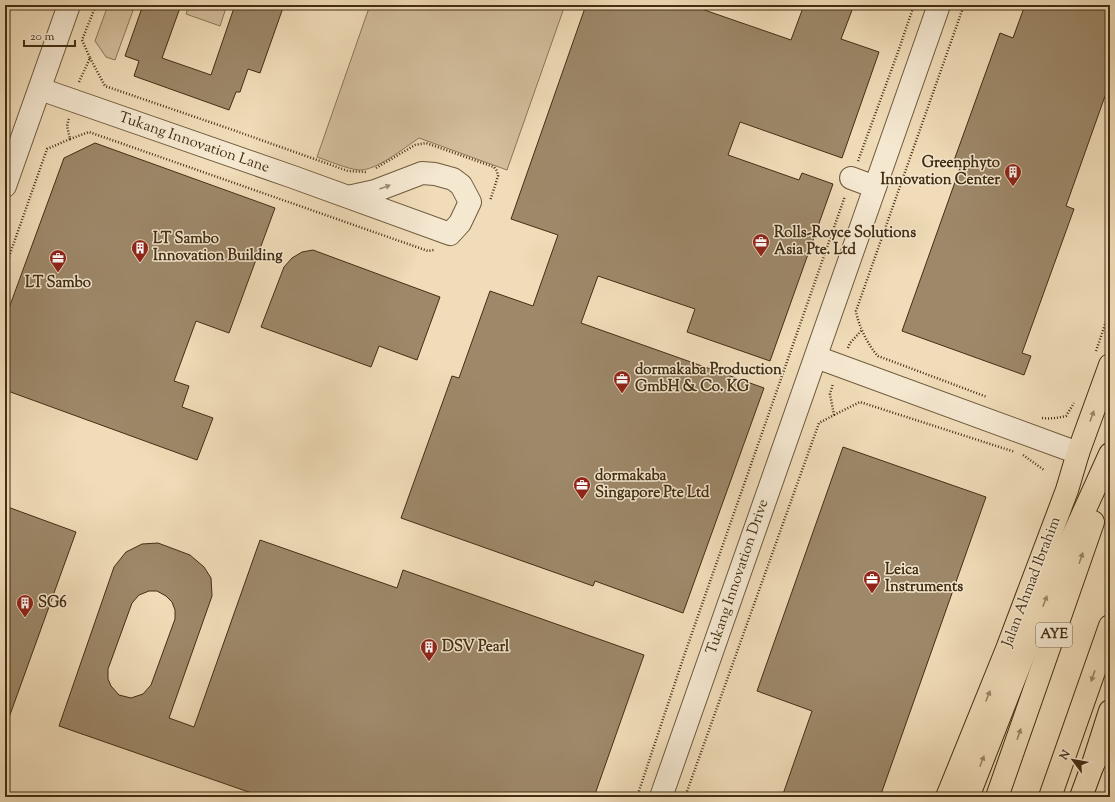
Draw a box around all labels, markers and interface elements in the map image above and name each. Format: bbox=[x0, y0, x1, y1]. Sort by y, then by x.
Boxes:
scale bar bbox=[24, 22, 75, 48]
text: 20 m bbox=[30, 28, 55, 46]
street label: Tukang Innovation Lane bbox=[116, 107, 272, 179]
place label: Greenphyto Innovation Center bbox=[880, 153, 1000, 191]
building icon: Greenphyto Innovation Center bbox=[1003, 162, 1023, 187]
one-way arrow bbox=[380, 183, 392, 189]
place label: Rolls-Royce Solutions Asia Pte. Ltd bbox=[774, 223, 916, 261]
place label: LT Sambo Innovation Building bbox=[153, 229, 283, 267]
office icon: Rolls-Royce Solutions Asia Pte. Ltd bbox=[751, 232, 771, 257]
building icon: LT Sambo Innovation Building bbox=[130, 238, 150, 263]
office icon: LT Sambo bbox=[48, 248, 68, 273]
place label: LT Sambo bbox=[25, 273, 91, 294]
place label: dormakaba Production GmbH & Co. KG bbox=[635, 360, 782, 398]
office icon: dormakaba Production GmbH & Co. KG bbox=[612, 369, 632, 394]
one-way arrow bbox=[1089, 410, 1095, 422]
place label: dormakaba Singapore Pte Ltd bbox=[595, 466, 710, 504]
office icon: dormakaba Singapore Pte Ltd bbox=[572, 475, 592, 500]
street label: Tukang Innovation Drive bbox=[702, 497, 774, 657]
street label: Jalan Ahmad Ibrahim bbox=[997, 513, 1067, 651]
one-way arrow bbox=[1078, 552, 1084, 564]
place label: Leica Instruments bbox=[885, 560, 963, 598]
office icon: Leica Instruments bbox=[862, 569, 882, 594]
building icon: SG6 bbox=[15, 593, 35, 618]
place label: SG6 bbox=[38, 593, 67, 614]
one-way arrow bbox=[1043, 594, 1049, 606]
road number: AYE bbox=[1036, 623, 1072, 647]
building icon: DSV Pearl bbox=[419, 637, 439, 662]
place label: DSV Pearl bbox=[442, 637, 510, 658]
one-way arrow bbox=[1089, 670, 1095, 682]
one-way arrow bbox=[985, 689, 991, 701]
one-way arrow bbox=[1017, 727, 1023, 739]
north arrow bbox=[1053, 740, 1093, 780]
text: N bbox=[1056, 747, 1075, 764]
one-way arrow bbox=[980, 754, 986, 766]

